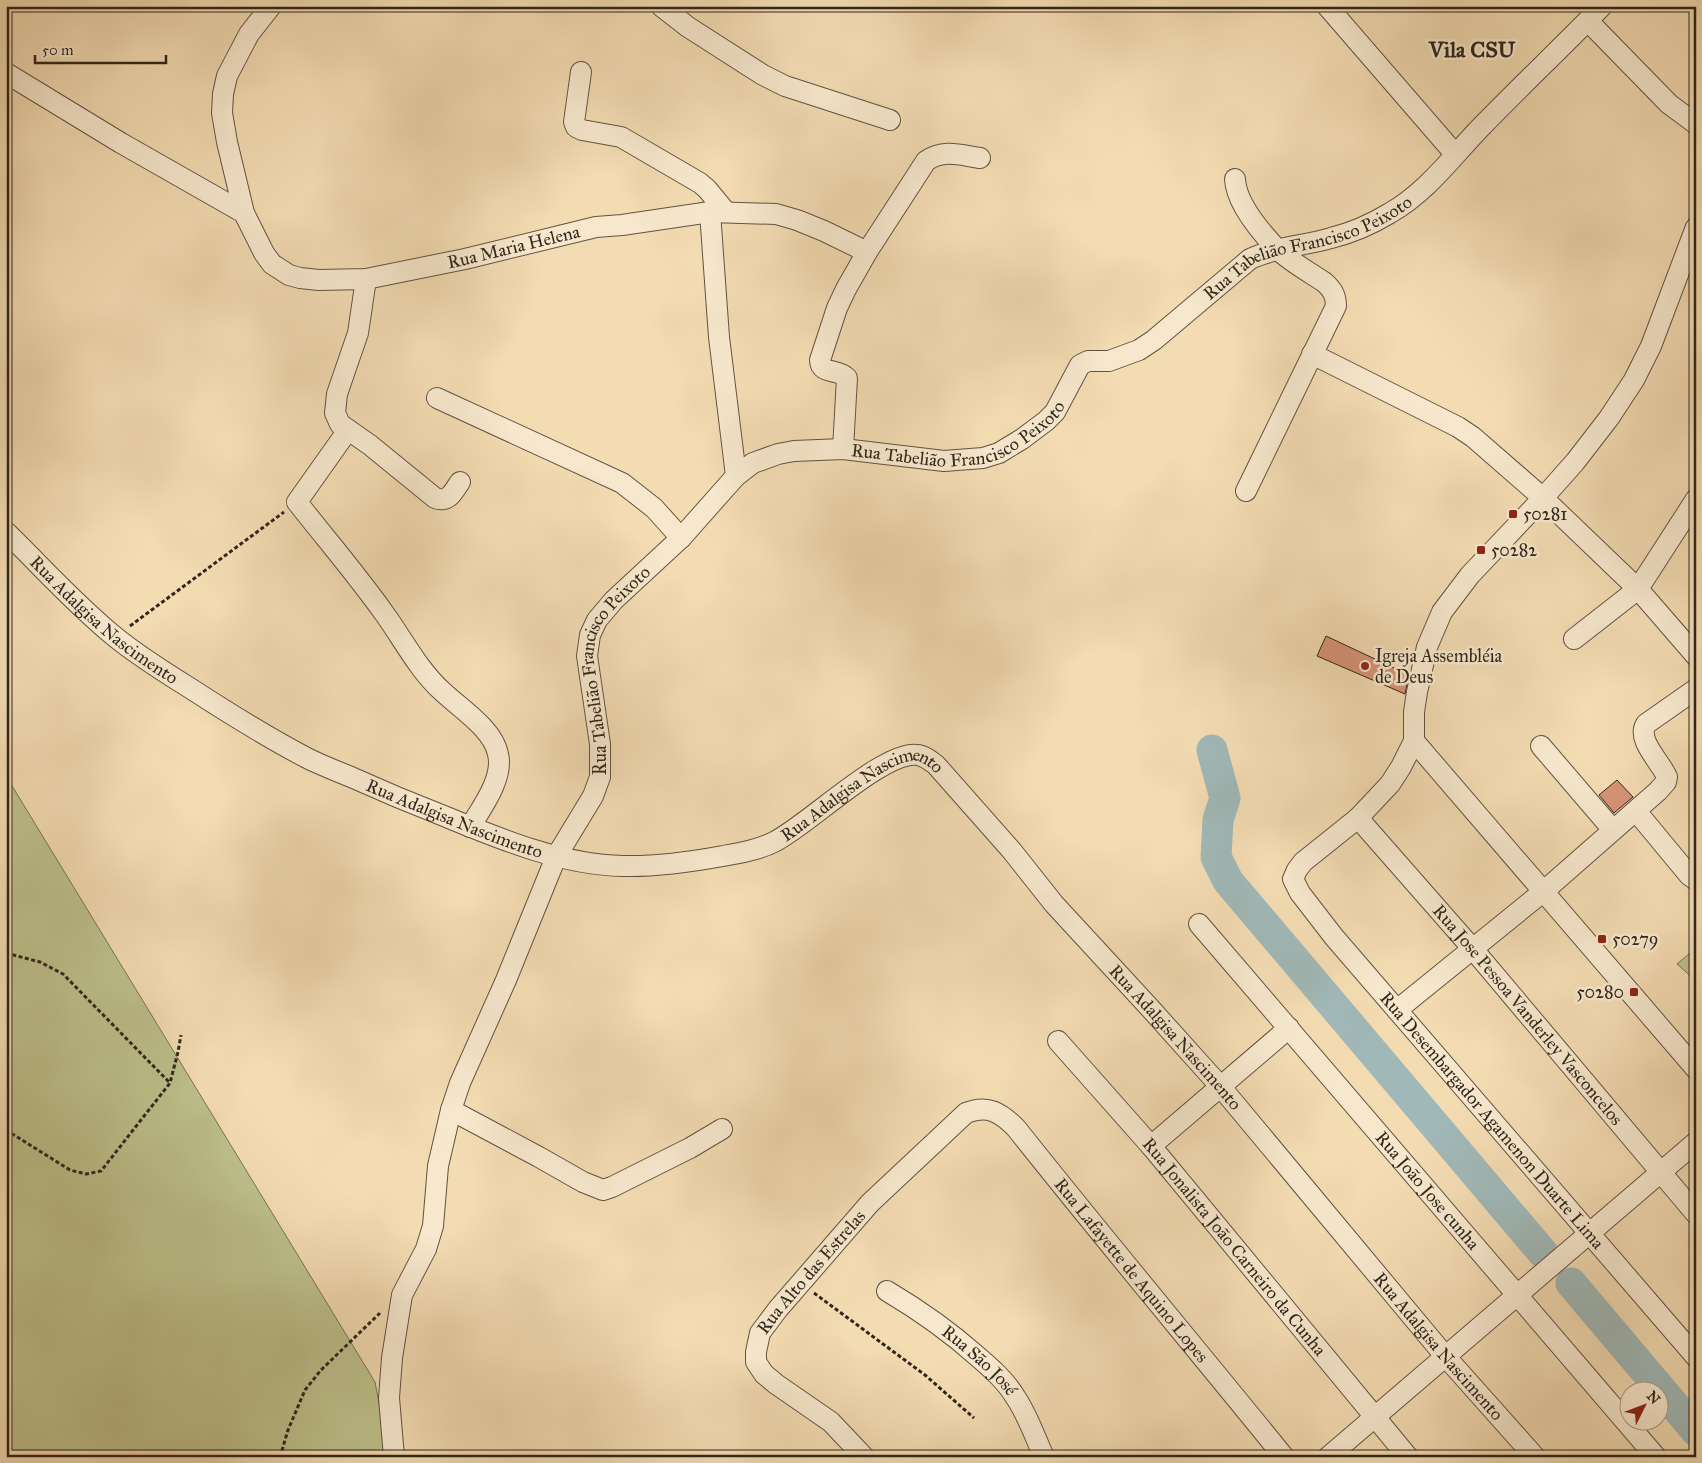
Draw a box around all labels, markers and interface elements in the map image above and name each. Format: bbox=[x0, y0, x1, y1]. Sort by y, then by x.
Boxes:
scale bar bbox=[35, 32, 166, 64]
district label: Vila CSU bbox=[1428, 36, 1516, 63]
text: 50 m bbox=[42, 41, 74, 59]
street label: Rua Tabelião Francisco Peixoto bbox=[1199, 191, 1416, 305]
street label: Rua Maria Helena bbox=[445, 220, 582, 273]
street label: Rua Tabelião Francisco Peixoto bbox=[850, 397, 1070, 472]
place label: 50281 bbox=[1523, 503, 1567, 525]
marker: 50281 bbox=[1507, 508, 1519, 520]
place label: 50282 bbox=[1491, 539, 1537, 561]
marker: 50282 bbox=[1475, 544, 1487, 556]
street label: Rua Adalgisa Nascimento bbox=[25, 551, 182, 689]
street label: Rua Tabelião Francisco Peixoto bbox=[576, 561, 655, 775]
place label: Igreja Assembléia de Deus bbox=[1375, 645, 1503, 688]
marker: Igreja Assembléia de Deus bbox=[1359, 660, 1371, 672]
street label: Rua Adalgisa Nascimento bbox=[777, 743, 949, 846]
street label: Rua Adalgisa Nascimento bbox=[363, 774, 545, 863]
street label: Rua Jose Pessoa Vanderley Vasconcelos bbox=[1428, 900, 1628, 1130]
place label: 50279 bbox=[1612, 928, 1659, 950]
marker: 50279 bbox=[1596, 933, 1608, 945]
street label: Rua Adalgisa Nascimento bbox=[1104, 960, 1246, 1115]
place label: 50280 bbox=[1576, 981, 1624, 1003]
marker: 50280 bbox=[1628, 986, 1640, 998]
street label: Rua Desembargador Agamenon Duarte Lima bbox=[1375, 987, 1609, 1254]
street label: Rua João Jose cunha bbox=[1371, 1127, 1485, 1255]
street label: Rua Jonalista João Carneiro da Cunha bbox=[1138, 1133, 1331, 1361]
street label: Rua Lafayette de Aquino Lopes bbox=[1050, 1174, 1213, 1367]
street label: Rua Alto das Estrelas bbox=[752, 1205, 870, 1338]
street label: Rua Adalgisa Nascimento bbox=[1369, 1268, 1508, 1425]
street label: Rua São José bbox=[937, 1320, 1022, 1400]
north arrow bbox=[1620, 1380, 1670, 1430]
text: N bbox=[1643, 1388, 1664, 1408]

